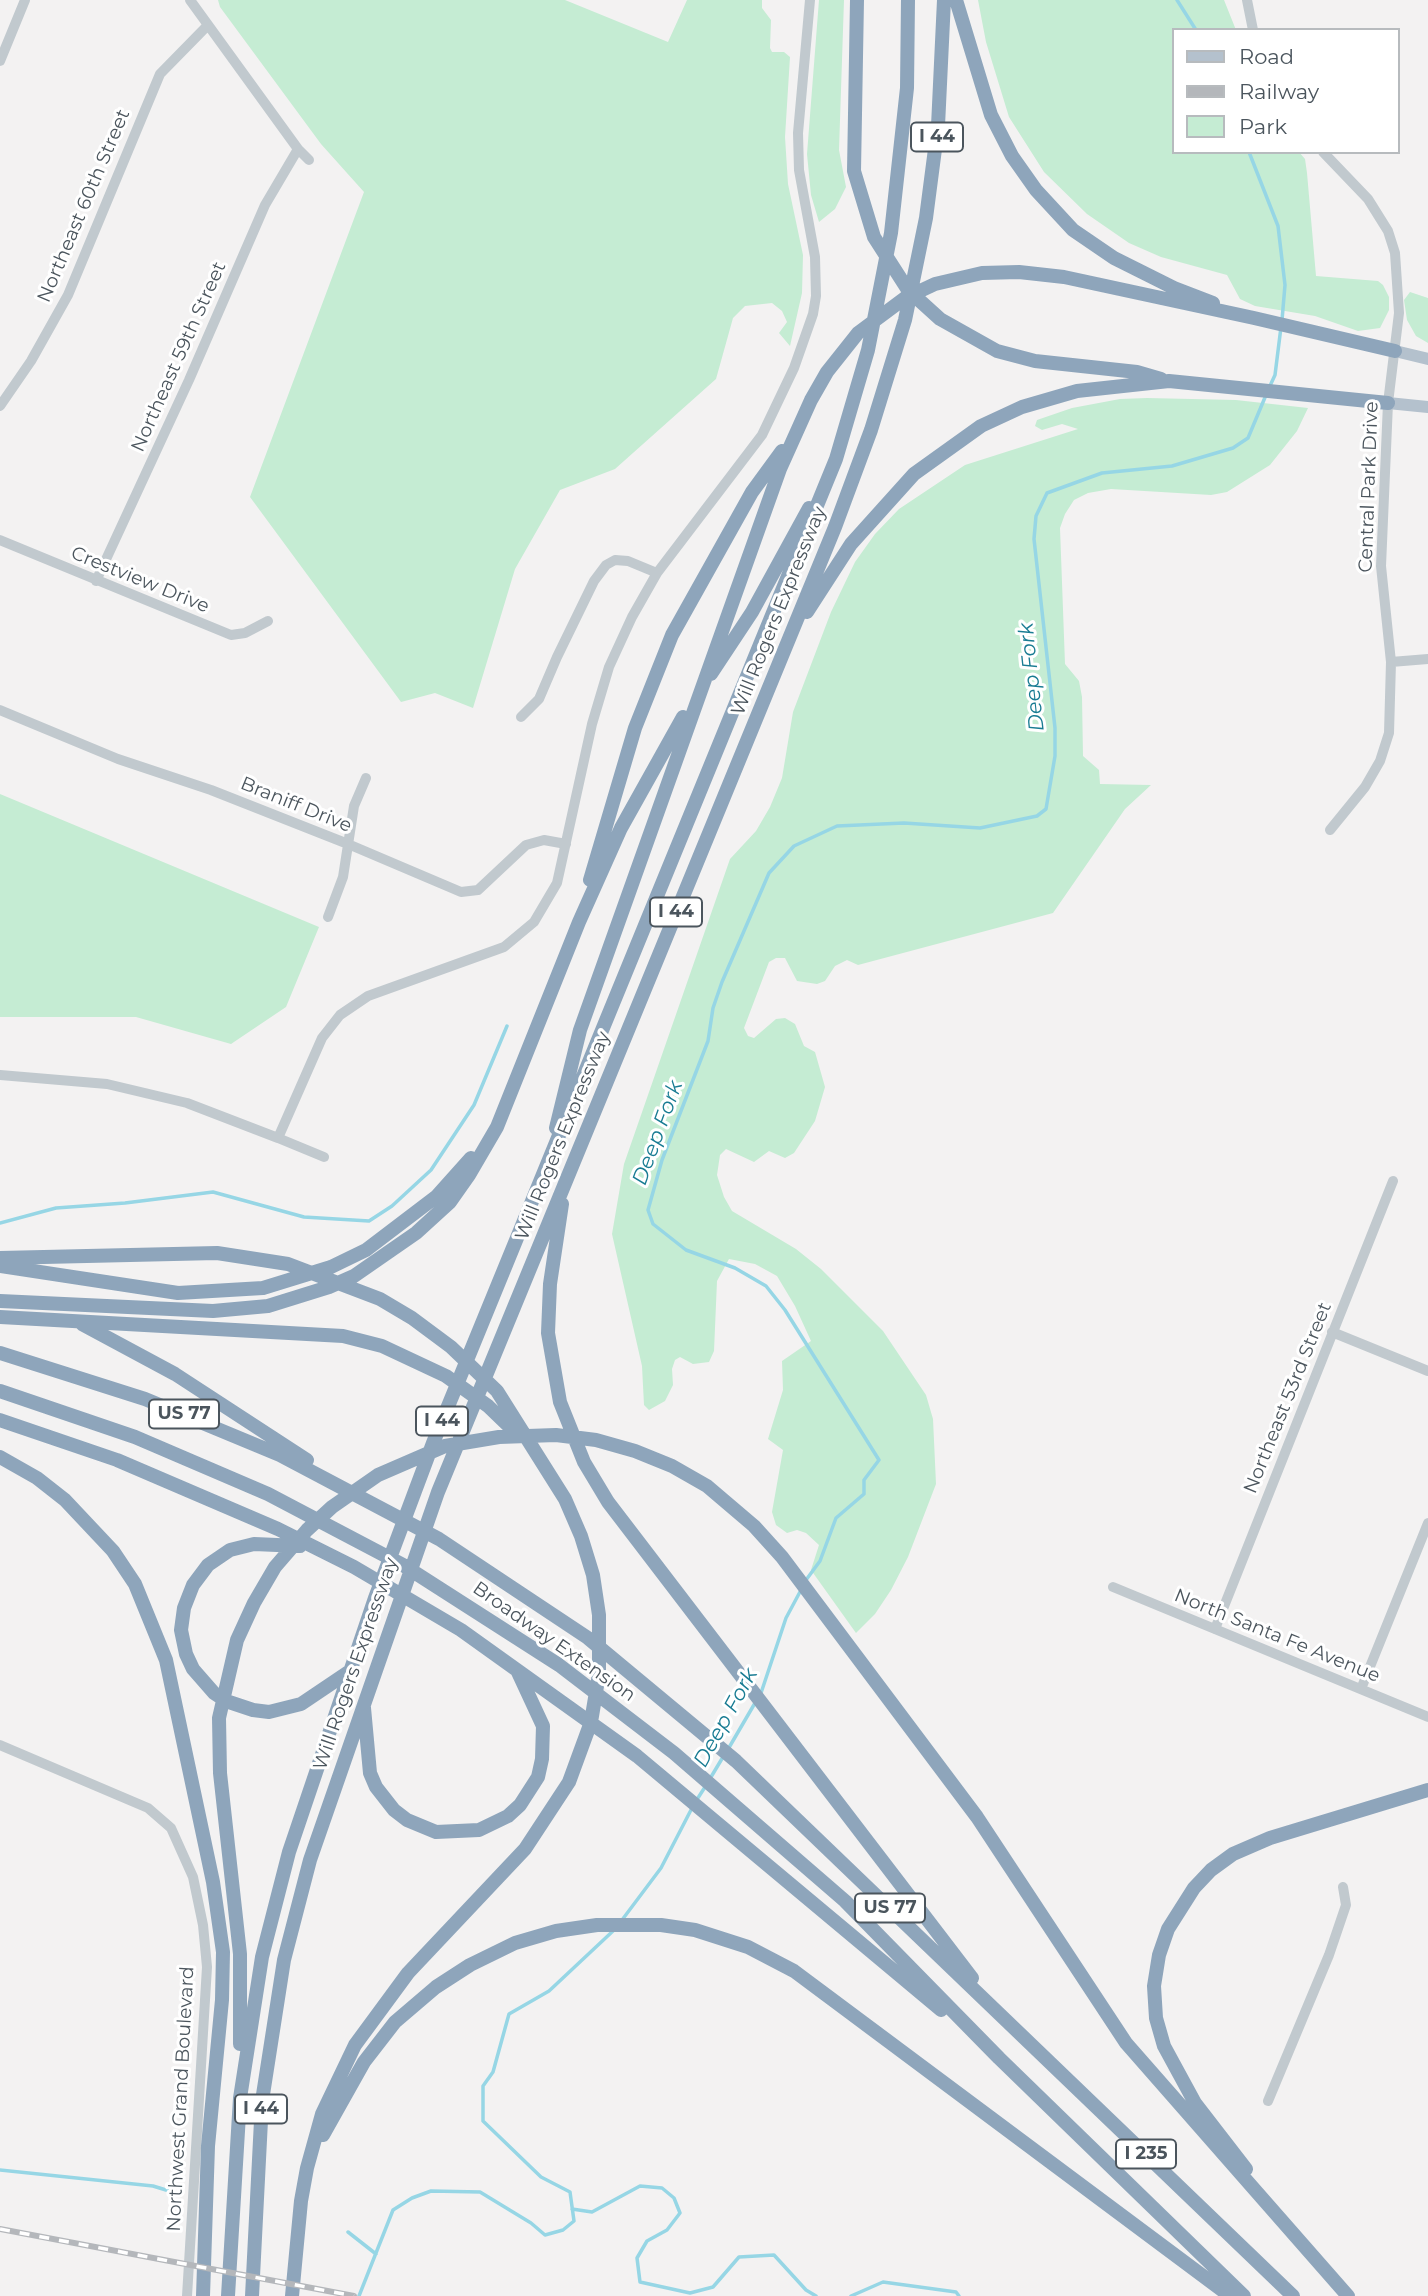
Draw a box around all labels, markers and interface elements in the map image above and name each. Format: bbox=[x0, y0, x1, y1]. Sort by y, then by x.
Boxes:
legend bbox=[1172, 28, 1400, 154]
text: Road bbox=[1239, 44, 1294, 69]
text: Railway bbox=[1239, 79, 1319, 104]
street label: Northeast 60th Street bbox=[33, 106, 135, 306]
text: Park bbox=[1239, 114, 1287, 139]
road number: I 44 bbox=[911, 122, 963, 152]
street label: Northeast 59th Street bbox=[127, 258, 231, 456]
street label: Central Park Drive bbox=[1355, 401, 1383, 573]
street label: Will Rogers Expressway bbox=[727, 503, 831, 719]
street label: Crestview Drive bbox=[67, 542, 213, 618]
water label: Deep Fork bbox=[1014, 621, 1050, 733]
street label: Braniff Drive bbox=[237, 772, 355, 838]
road number: I 44 bbox=[650, 897, 702, 926]
street label: Will Rogers Expressway bbox=[511, 1028, 615, 1244]
water label: Deep Fork bbox=[627, 1077, 689, 1189]
street label: Northeast 53rd Street bbox=[1239, 1299, 1337, 1497]
road number: US 77 bbox=[149, 1400, 219, 1428]
road number: I 44 bbox=[416, 1406, 468, 1436]
street label: Will Rogers Expressway bbox=[309, 1555, 403, 1773]
street label: Broadway Extension bbox=[468, 1577, 640, 1707]
street label: North Santa Fe Avenue bbox=[1171, 1584, 1383, 1688]
water label: Deep Fork bbox=[688, 1664, 764, 1772]
road number: US 77 bbox=[855, 1894, 925, 1922]
street label: Northwest Grand Boulevard bbox=[163, 1966, 199, 2232]
road number: I 44 bbox=[235, 2094, 287, 2124]
road number: I 235 bbox=[1116, 2140, 1176, 2168]

